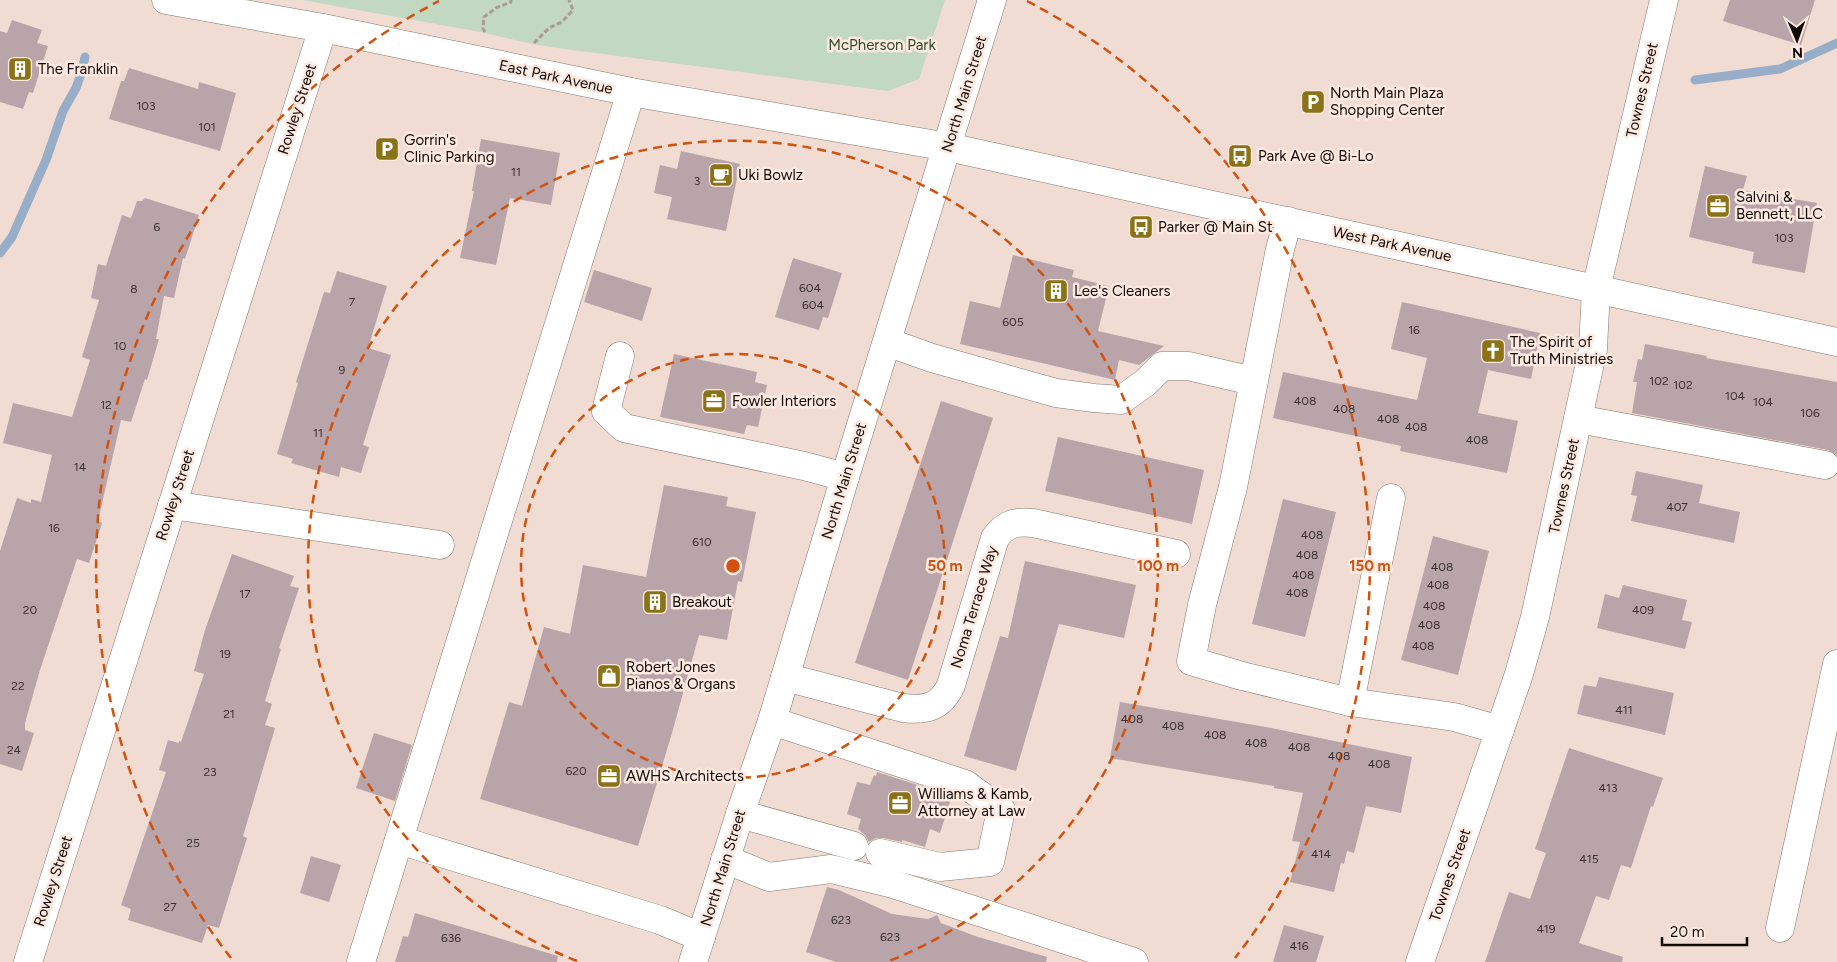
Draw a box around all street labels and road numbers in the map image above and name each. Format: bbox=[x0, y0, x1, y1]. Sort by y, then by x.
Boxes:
street label: North Main Street bbox=[938, 33, 990, 155]
street label: Townes Street bbox=[1622, 40, 1662, 139]
street label: East Park Avenue bbox=[497, 56, 615, 98]
street label: Rowley Street bbox=[274, 61, 320, 157]
street label: West Park Avenue bbox=[1331, 223, 1453, 265]
street label: North Main Street bbox=[818, 420, 870, 542]
street label: Townes Street bbox=[1545, 436, 1583, 535]
street label: Rowley Street bbox=[152, 447, 198, 543]
street label: Noma Terrace Way bbox=[947, 544, 1001, 670]
street label: North Main Street bbox=[697, 807, 749, 929]
street label: Townes Street bbox=[1426, 826, 1474, 924]
street label: Rowley Street bbox=[30, 833, 76, 929]

